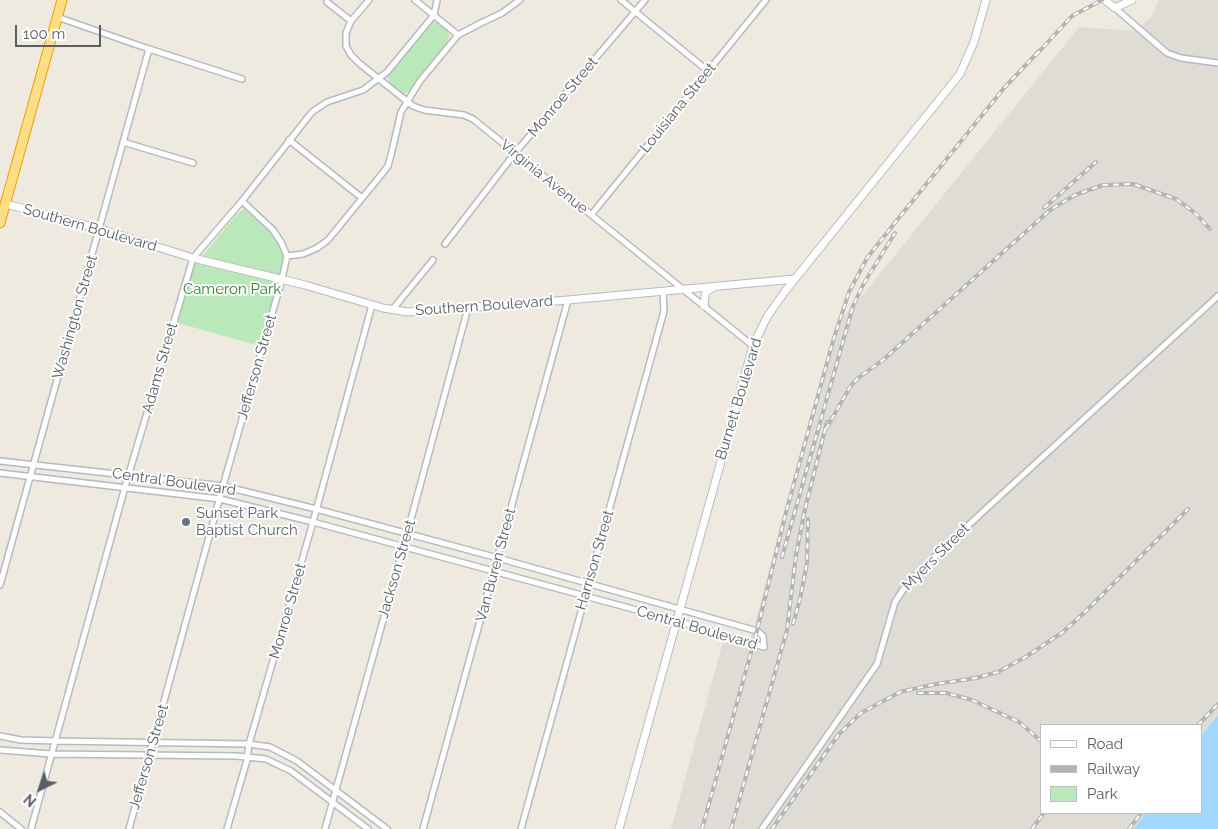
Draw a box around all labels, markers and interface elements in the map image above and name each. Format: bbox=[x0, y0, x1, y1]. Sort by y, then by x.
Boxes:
scale bar bbox=[18, 15, 104, 47]
text: 100 m bbox=[23, 25, 65, 43]
street label: Monroe Street bbox=[524, 53, 602, 141]
street label: Louisiana Street bbox=[636, 59, 720, 157]
street label: Virginia Avenue bbox=[496, 136, 592, 218]
street label: Southern Boulevard bbox=[21, 200, 159, 256]
street label: Washington Street bbox=[49, 253, 101, 381]
park label: Cameron Park bbox=[183, 280, 281, 298]
street label: Southern Boulevard bbox=[414, 292, 554, 320]
street label: Jefferson Street bbox=[233, 312, 281, 422]
street label: Adams Street bbox=[138, 320, 182, 416]
street label: Burnett Boulevard bbox=[712, 336, 766, 462]
street label: Central Boulevard bbox=[111, 464, 237, 500]
place label: Sunset Park Baptist Church bbox=[196, 504, 298, 539]
street label: Van Buren Street bbox=[472, 506, 520, 624]
street label: Harrison Street bbox=[572, 508, 618, 612]
marker: Sunset Park Baptist Church bbox=[180, 516, 192, 528]
street label: Jackson Street bbox=[374, 518, 420, 620]
street label: Myers Street bbox=[899, 520, 973, 594]
street label: Monroe Street bbox=[266, 561, 310, 661]
street label: Central Boulevard bbox=[634, 602, 760, 654]
street label: Jefferson Street bbox=[125, 702, 173, 812]
legend bbox=[1040, 724, 1203, 814]
text: Road bbox=[1087, 735, 1123, 753]
text: Railway bbox=[1087, 760, 1140, 778]
north arrow bbox=[15, 764, 65, 814]
text: Park bbox=[1087, 785, 1118, 803]
text: N bbox=[21, 791, 39, 810]

